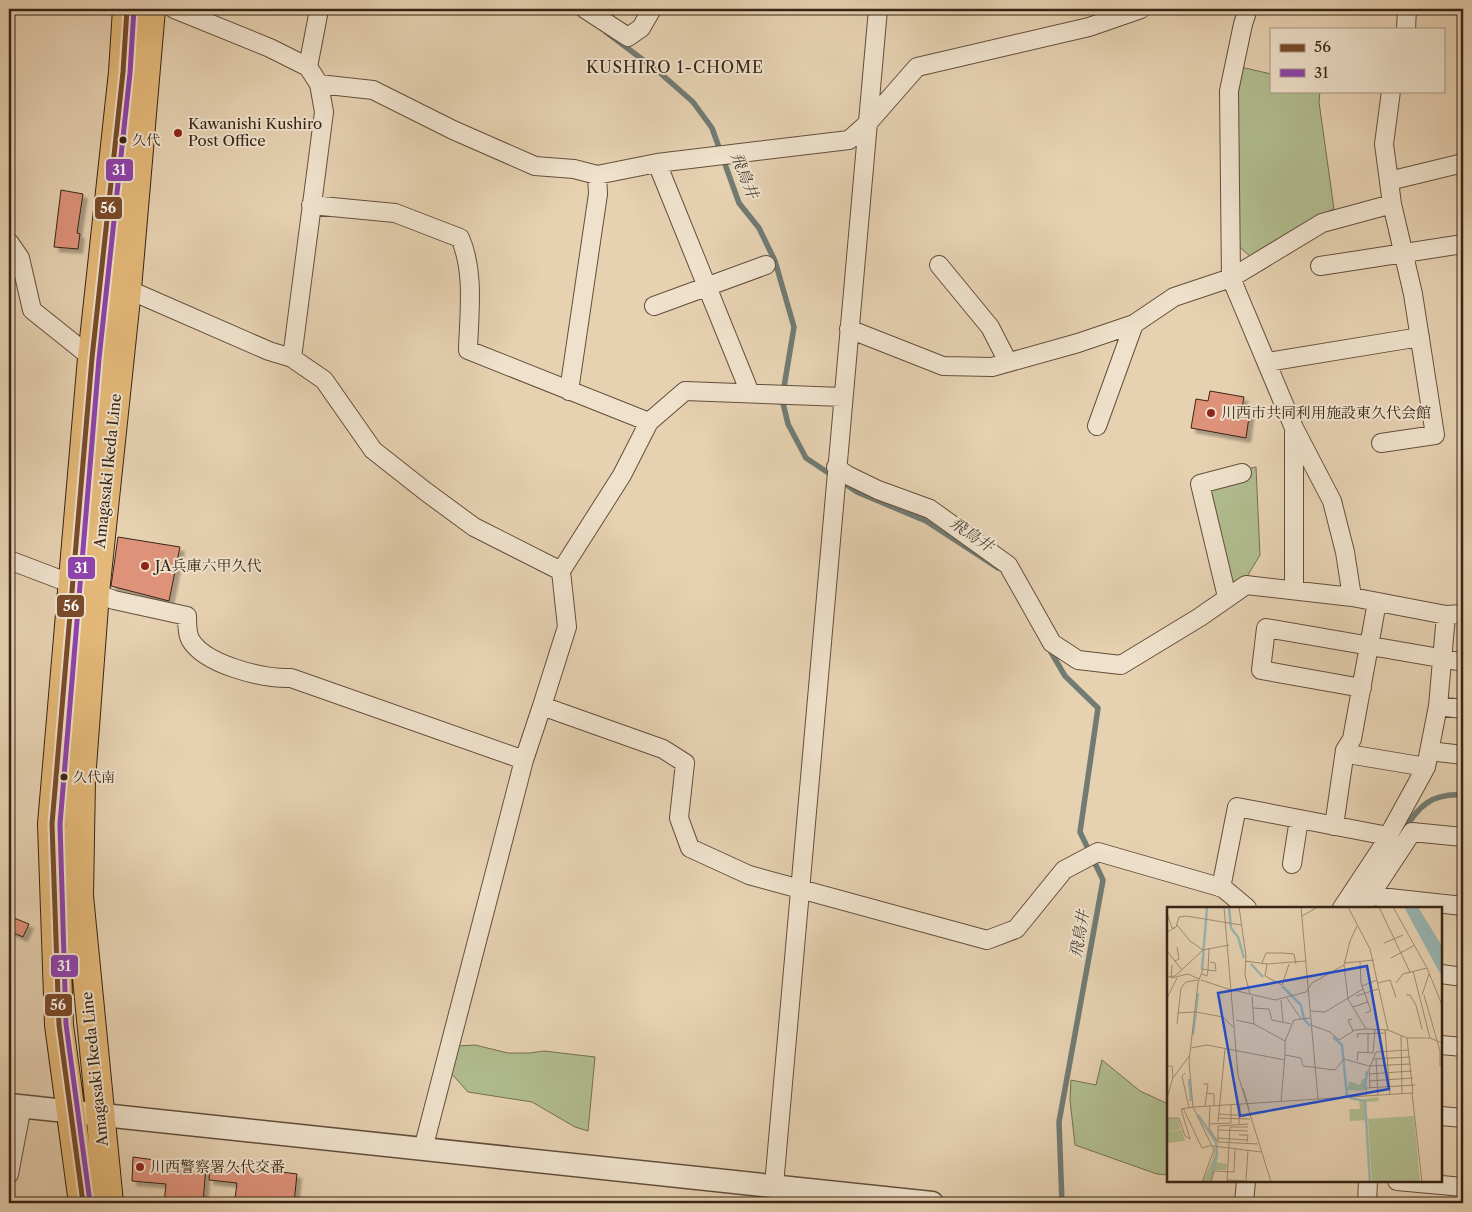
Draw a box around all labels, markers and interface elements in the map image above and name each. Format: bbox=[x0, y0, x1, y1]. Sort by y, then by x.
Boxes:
legend bbox=[1270, 28, 1444, 92]
text: 56 bbox=[1314, 37, 1331, 56]
district label: KUSHIRO 1-CHOME bbox=[586, 57, 764, 77]
text: 31 bbox=[1314, 63, 1329, 82]
place label: Kawanishi Kushiro Post Office bbox=[188, 114, 322, 150]
marker: Kawanishi Kushiro Post Office bbox=[172, 127, 184, 139]
place label: 久代 bbox=[132, 131, 160, 149]
marker: 久代 bbox=[118, 135, 128, 145]
water label: 飛鳥井 bbox=[727, 149, 764, 203]
line badge: 31 bbox=[105, 158, 134, 182]
text: 31 bbox=[112, 161, 127, 179]
line badge: 56 bbox=[94, 196, 123, 220]
text: 56 bbox=[100, 199, 116, 217]
street label: Amagasaki Ikeda Line bbox=[90, 393, 125, 550]
place label: 川西市共同利用施設東久代会館 bbox=[1221, 403, 1431, 422]
marker: 川西市共同利用施設東久代会館 bbox=[1205, 407, 1217, 419]
water label: 飛鳥井 bbox=[947, 512, 999, 557]
line badge: 31 bbox=[67, 556, 96, 580]
place label: JA兵庫六甲久代 bbox=[153, 556, 262, 575]
text: 31 bbox=[74, 559, 89, 577]
marker: JA兵庫六甲久代 bbox=[139, 560, 151, 572]
line badge: 56 bbox=[56, 594, 85, 618]
text: 56 bbox=[63, 597, 79, 615]
place label: 久代南 bbox=[73, 768, 115, 786]
marker: 久代南 bbox=[59, 772, 69, 782]
water label: 飛鳥井 bbox=[1065, 907, 1093, 959]
inset map bbox=[1167, 907, 1442, 1182]
line badge: 31 bbox=[50, 954, 79, 978]
text: 31 bbox=[57, 957, 72, 975]
street label: Amagasaki Ikeda Line bbox=[77, 991, 112, 1148]
line badge: 56 bbox=[44, 993, 73, 1017]
text: 56 bbox=[50, 996, 66, 1014]
place label: 川西警察署久代交番 bbox=[150, 1157, 285, 1176]
marker: 川西警察署久代交番 bbox=[134, 1161, 146, 1173]

